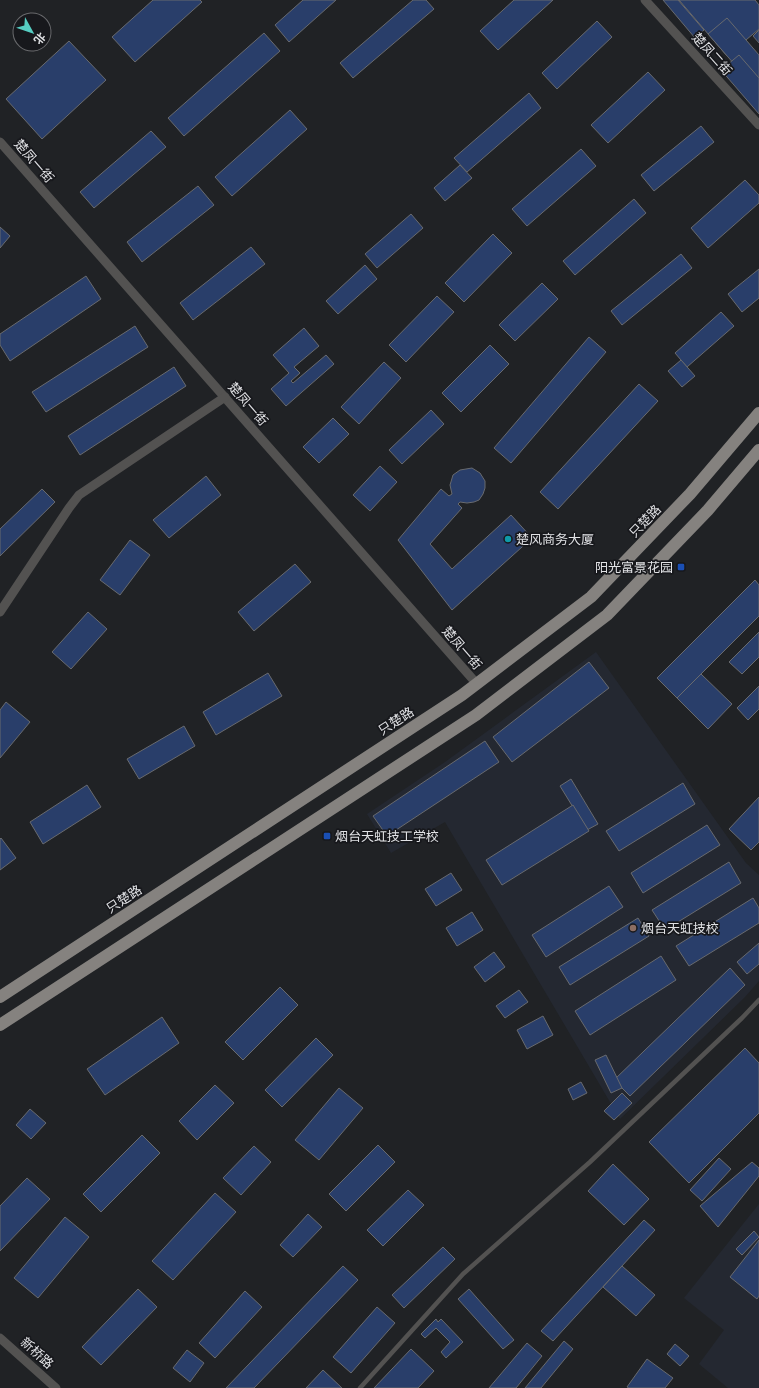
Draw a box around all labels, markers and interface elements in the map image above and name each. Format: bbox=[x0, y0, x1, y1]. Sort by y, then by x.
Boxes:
north arrow bbox=[12, 12, 52, 52]
street label: 楚凤二街 bbox=[688, 29, 736, 79]
text: 北 bbox=[31, 30, 49, 47]
street label: 楚凤一街 bbox=[11, 136, 57, 186]
street label: 楚凤一街 bbox=[225, 379, 271, 429]
street label: 只楚路 bbox=[625, 501, 665, 541]
place label: 楚风商务大厦 bbox=[516, 531, 594, 548]
marker: 楚风商务大厦 bbox=[503, 534, 513, 544]
place label: 阳光富景花园 bbox=[595, 559, 673, 576]
marker: 阳光富景花园 bbox=[676, 562, 686, 572]
street label: 楚凤一街 bbox=[439, 623, 485, 673]
street label: 只楚路 bbox=[375, 703, 417, 739]
place label: 烟台天虹技工学校 bbox=[335, 828, 439, 845]
marker: 烟台天虹技工学校 bbox=[322, 831, 332, 841]
street label: 只楚路 bbox=[103, 881, 145, 917]
place label: 烟台天虹技校 bbox=[641, 920, 719, 937]
marker: 烟台天虹技校 bbox=[628, 923, 638, 933]
street label: 新桥路 bbox=[17, 1334, 57, 1372]

